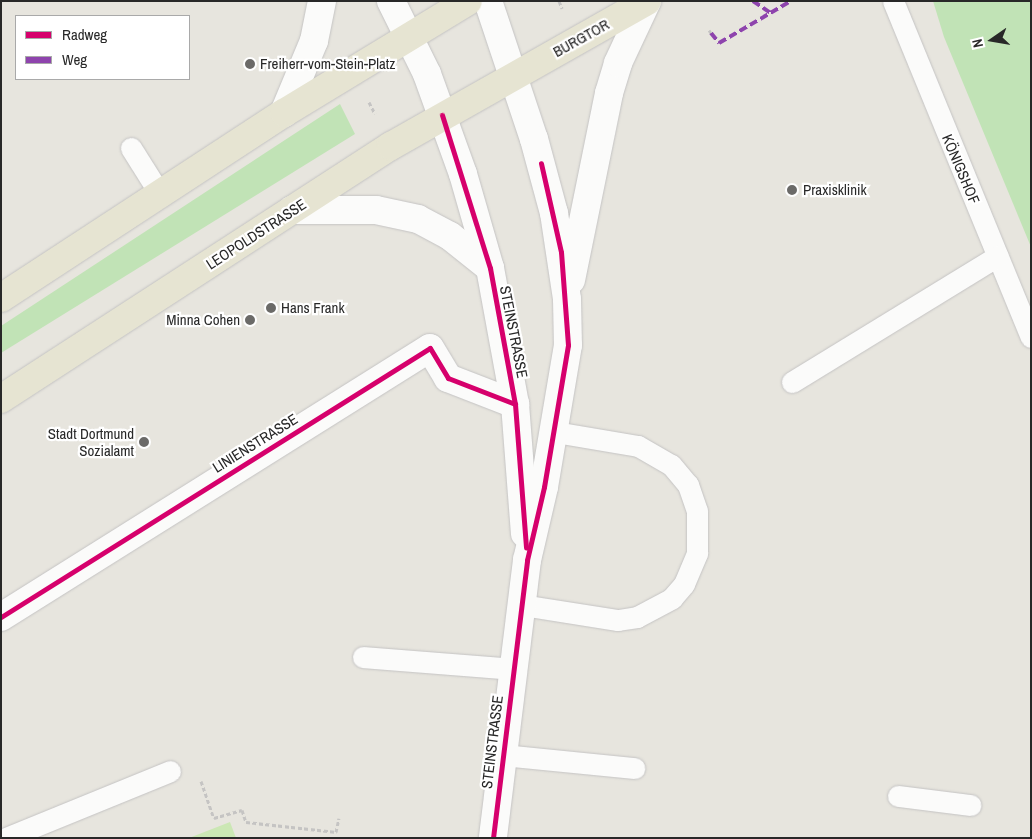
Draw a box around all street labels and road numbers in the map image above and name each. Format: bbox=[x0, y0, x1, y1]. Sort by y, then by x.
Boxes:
street label: BURGTOR bbox=[550, 15, 612, 61]
street label: KÖNIGSHOF bbox=[938, 132, 984, 206]
street label: LEOPOLDSTRASSE bbox=[203, 195, 309, 273]
street label: STEINSTRASSE bbox=[496, 284, 532, 380]
street label: LINIENSTRASSE bbox=[209, 410, 301, 476]
street label: STEINSTRASSE bbox=[477, 694, 507, 790]

